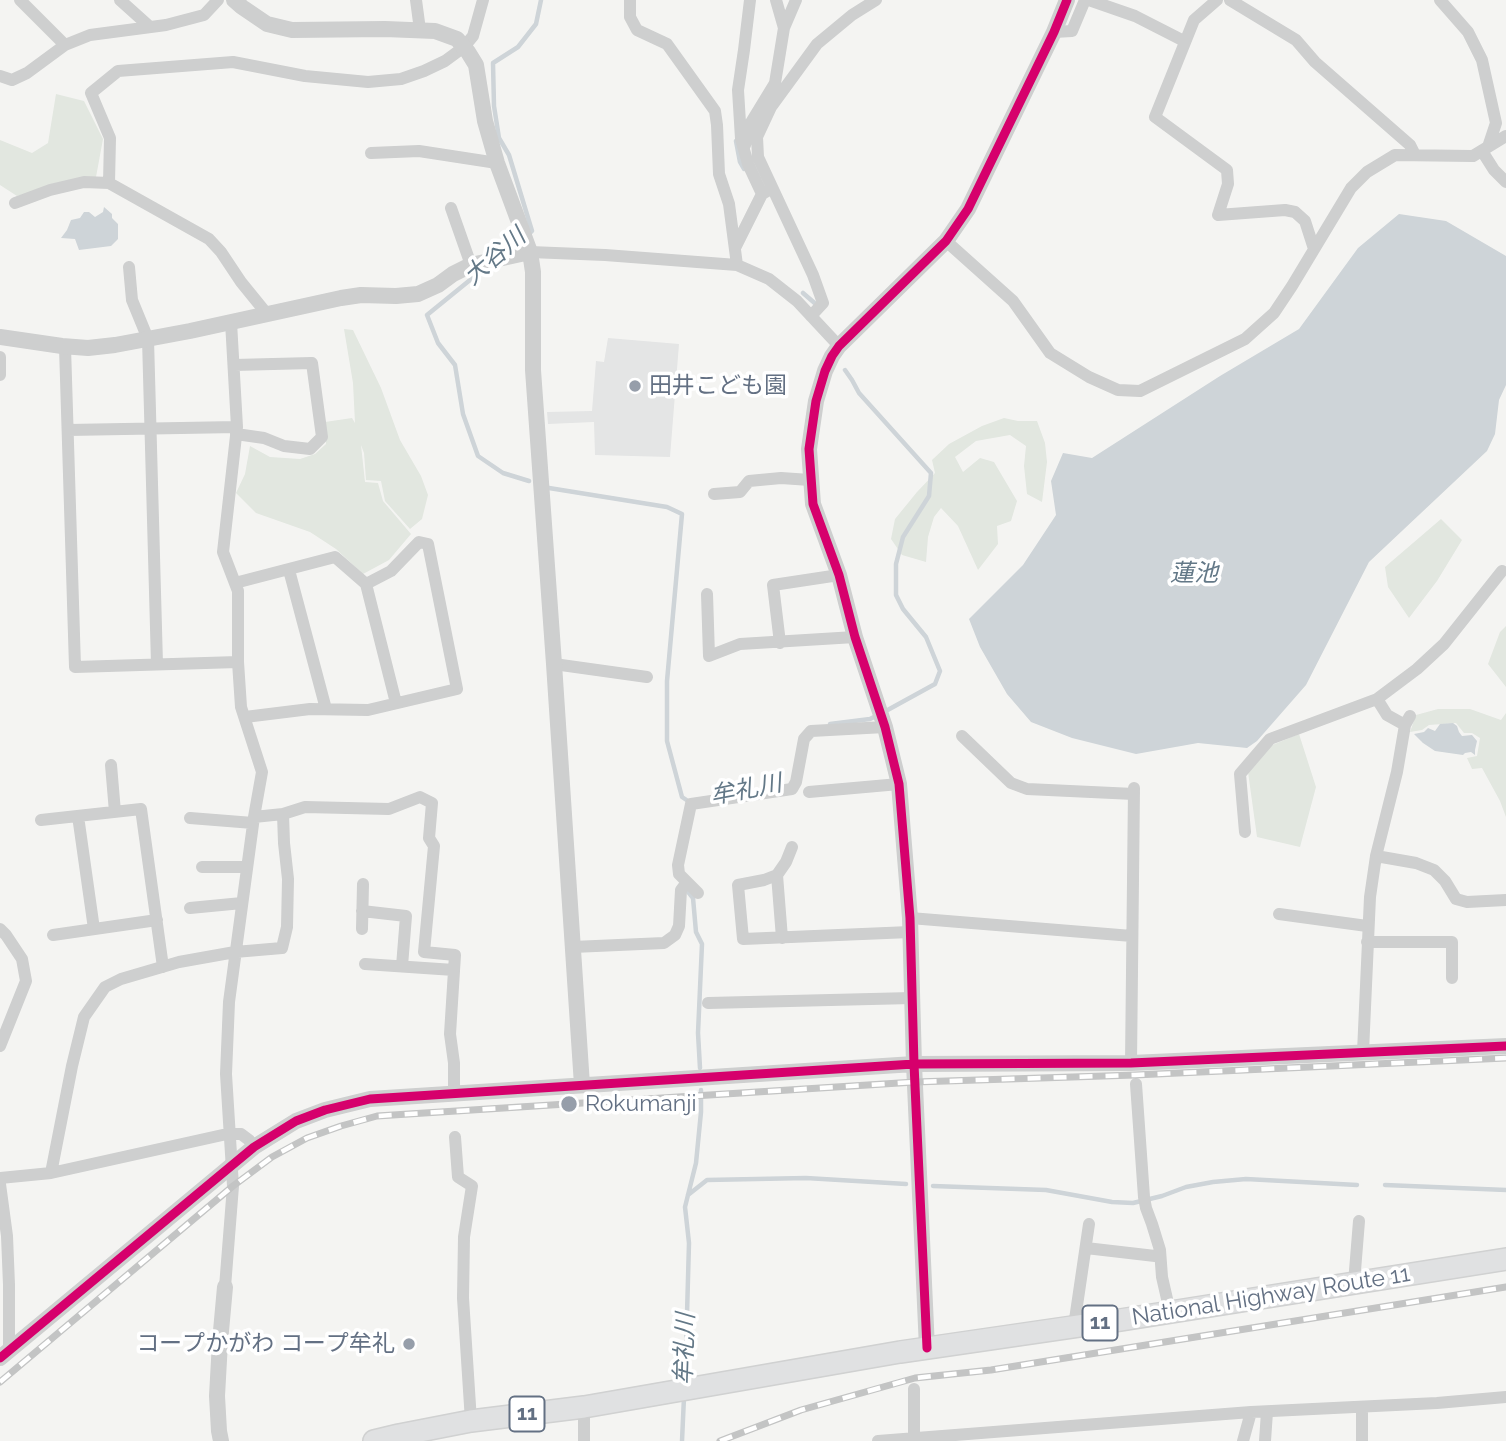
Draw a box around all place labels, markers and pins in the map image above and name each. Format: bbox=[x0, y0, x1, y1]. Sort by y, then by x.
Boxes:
place label: 田井こども園 bbox=[649, 372, 787, 400]
marker: 田井こども園 bbox=[627, 378, 643, 394]
place label: Rokumanji bbox=[585, 1090, 696, 1118]
marker: Rokumanji bbox=[559, 1094, 579, 1114]
place label: コープかがわ コープ牟礼 bbox=[136, 1330, 395, 1358]
marker: コープかがわ コープ牟礼 bbox=[401, 1336, 417, 1352]

